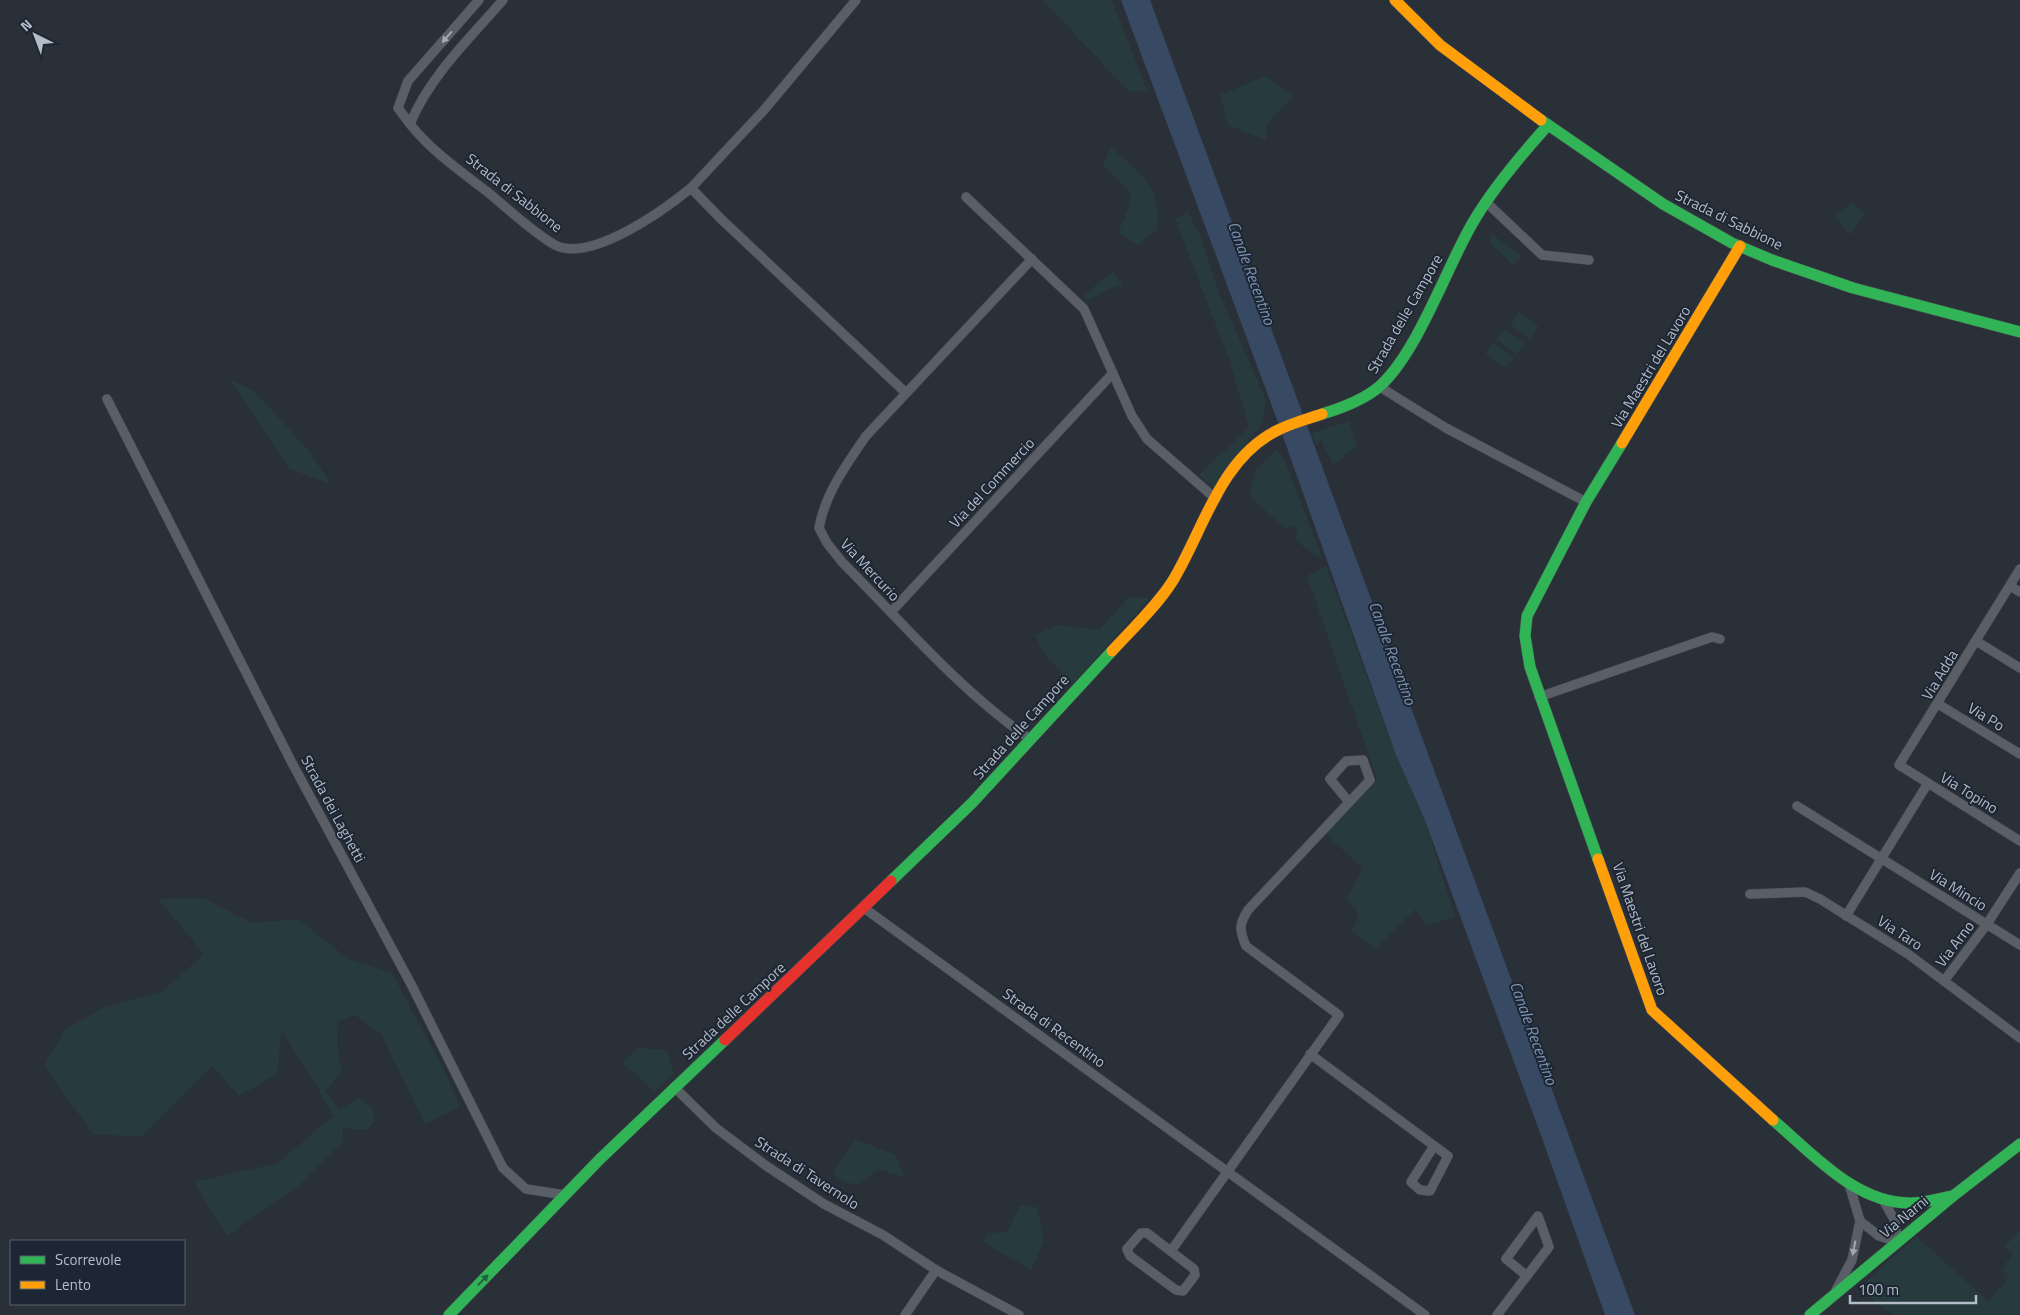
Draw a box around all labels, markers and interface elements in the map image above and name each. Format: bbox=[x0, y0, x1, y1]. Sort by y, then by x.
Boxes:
north arrow bbox=[10, 10, 60, 60]
text: N bbox=[15, 14, 37, 36]
one-way arrow bbox=[441, 30, 453, 42]
street label: Strada di Sabbione bbox=[461, 147, 568, 238]
street label: Strada di Sabbione bbox=[1671, 183, 1787, 256]
water label: Canale Recentino bbox=[1222, 218, 1282, 329]
street label: Strada delle Campore bbox=[1361, 250, 1448, 378]
street label: Via Maestri del Lavoro bbox=[1605, 301, 1696, 432]
street label: Via del Commercio bbox=[944, 432, 1040, 533]
street label: Via Mercurio bbox=[835, 533, 906, 606]
water label: Canale Recentino bbox=[1363, 598, 1423, 709]
street label: Via Adda bbox=[1916, 645, 1964, 704]
street label: Strada delle Campore bbox=[967, 669, 1074, 784]
street label: Via Po bbox=[1963, 697, 2009, 737]
street label: Strada dei Laghetti bbox=[295, 751, 371, 867]
street label: Via Topino bbox=[1936, 766, 2003, 819]
street label: Via Maestri del Lavoro bbox=[1607, 859, 1674, 999]
street label: Via Mincio bbox=[1925, 863, 1992, 916]
street label: Via Taro bbox=[1873, 909, 1928, 956]
street label: Via Arno bbox=[1929, 916, 1980, 972]
street label: Strada delle Campore bbox=[677, 956, 791, 1065]
water label: Canale Recentino bbox=[1504, 978, 1564, 1089]
street label: Strada di Recentino bbox=[998, 982, 1111, 1073]
street label: Strada di Tavernolo bbox=[751, 1130, 864, 1215]
street label: Via Narni bbox=[1874, 1190, 1933, 1243]
legend bbox=[10, 1240, 185, 1305]
one-way arrow bbox=[1850, 1241, 1858, 1257]
text: Scorrevole bbox=[55, 1248, 121, 1271]
scale bar bbox=[1850, 1272, 1976, 1304]
text: Lento bbox=[55, 1273, 91, 1296]
one-way arrow bbox=[476, 1274, 488, 1286]
text: 100 m bbox=[1858, 1278, 1899, 1301]

